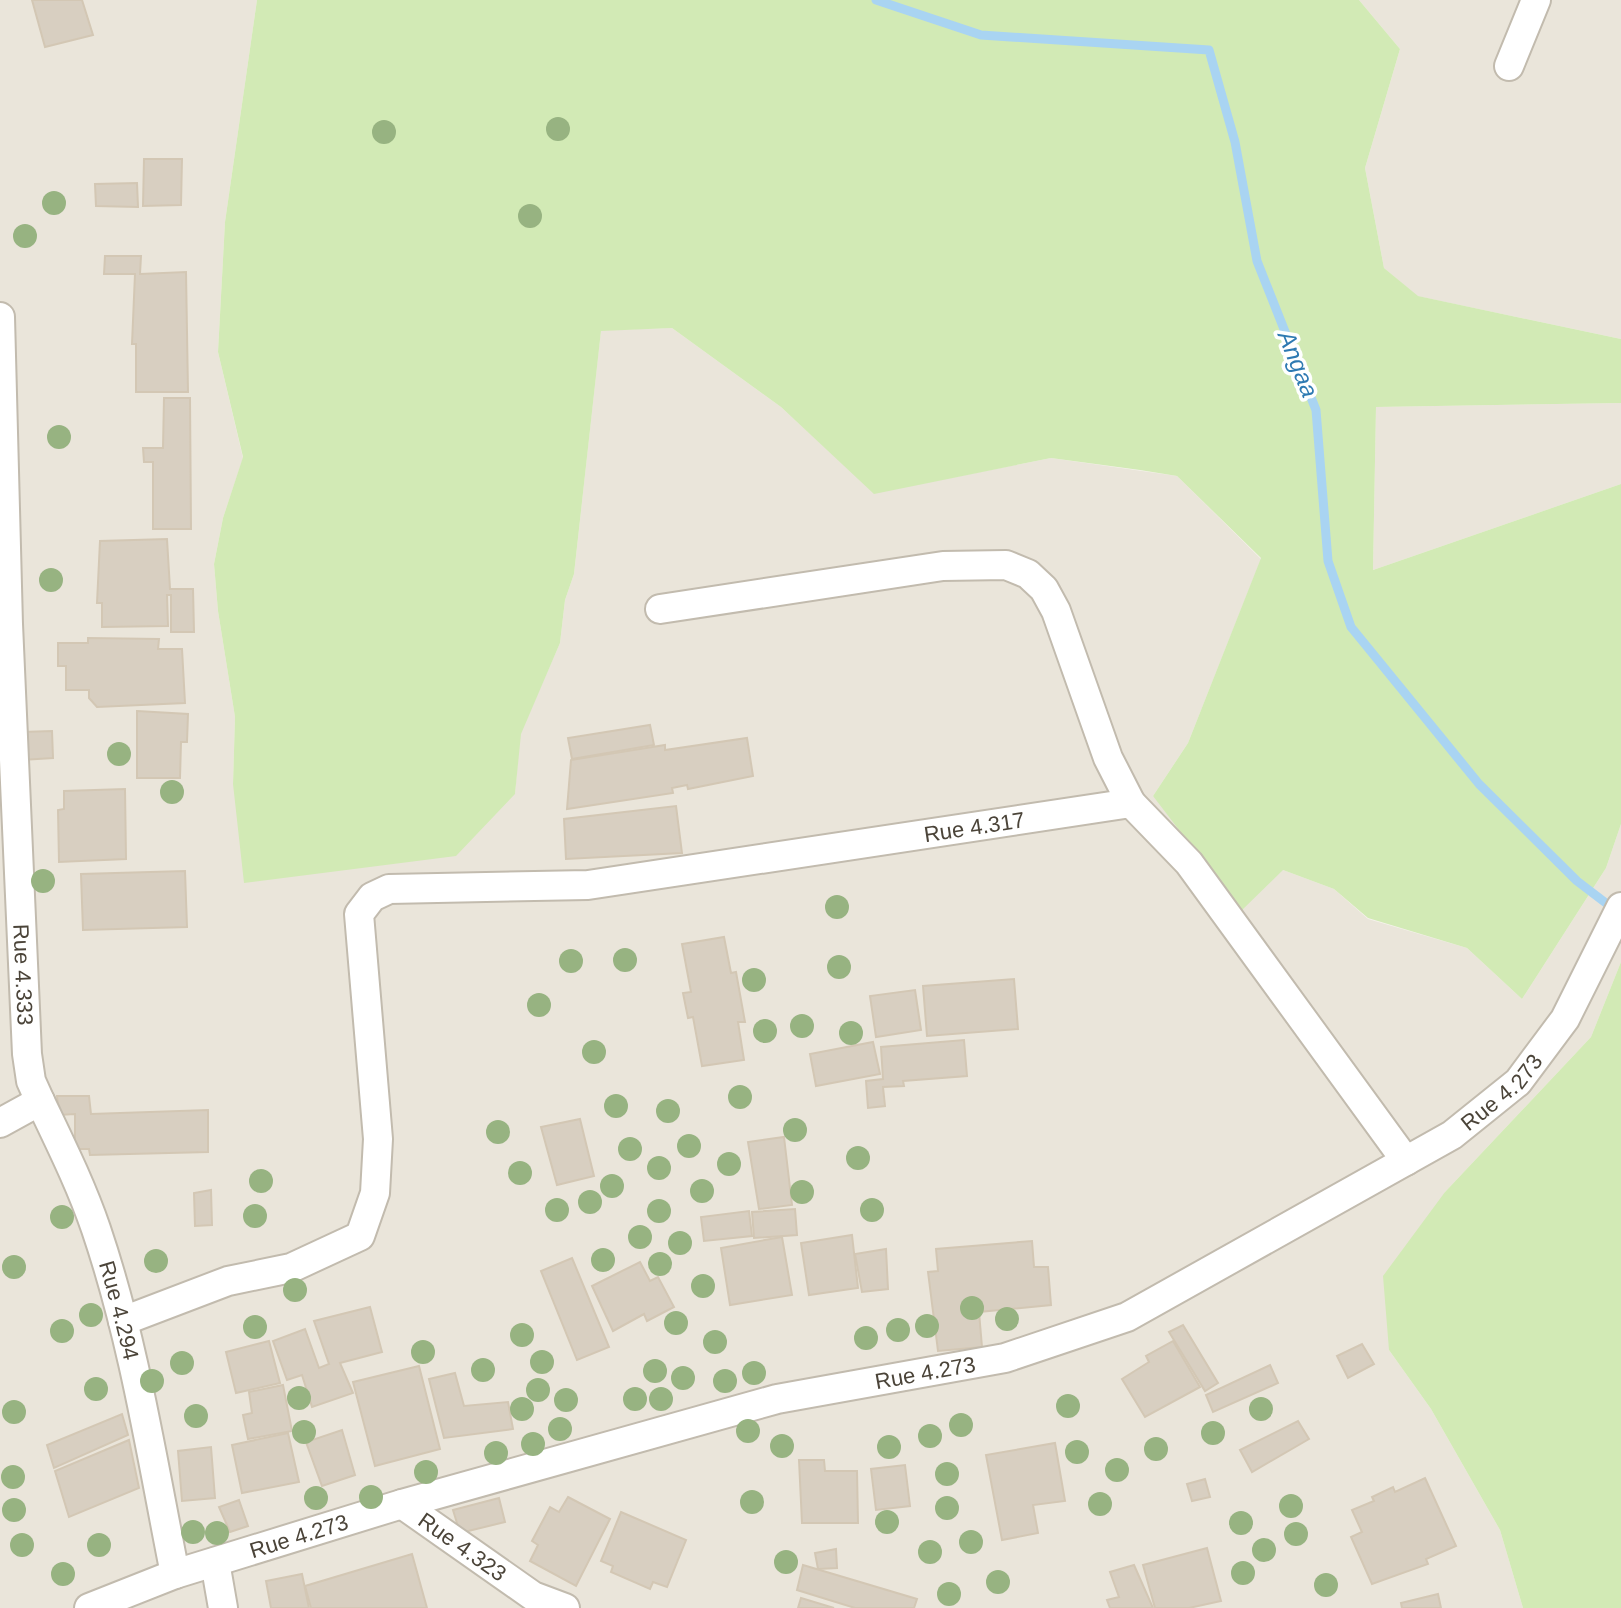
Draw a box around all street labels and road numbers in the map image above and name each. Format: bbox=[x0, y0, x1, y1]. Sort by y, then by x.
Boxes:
street label: Rue 4.317 bbox=[922, 807, 1026, 847]
street label: Rue 4.333 bbox=[8, 923, 38, 1026]
street label: Rue 4.273 bbox=[1456, 1049, 1547, 1136]
street label: Rue 4.294 bbox=[94, 1258, 144, 1362]
street label: Rue 4.273 bbox=[873, 1352, 977, 1394]
street label: Rue 4.323 bbox=[413, 1508, 511, 1586]
street label: Rue 4.273 bbox=[247, 1509, 351, 1563]

